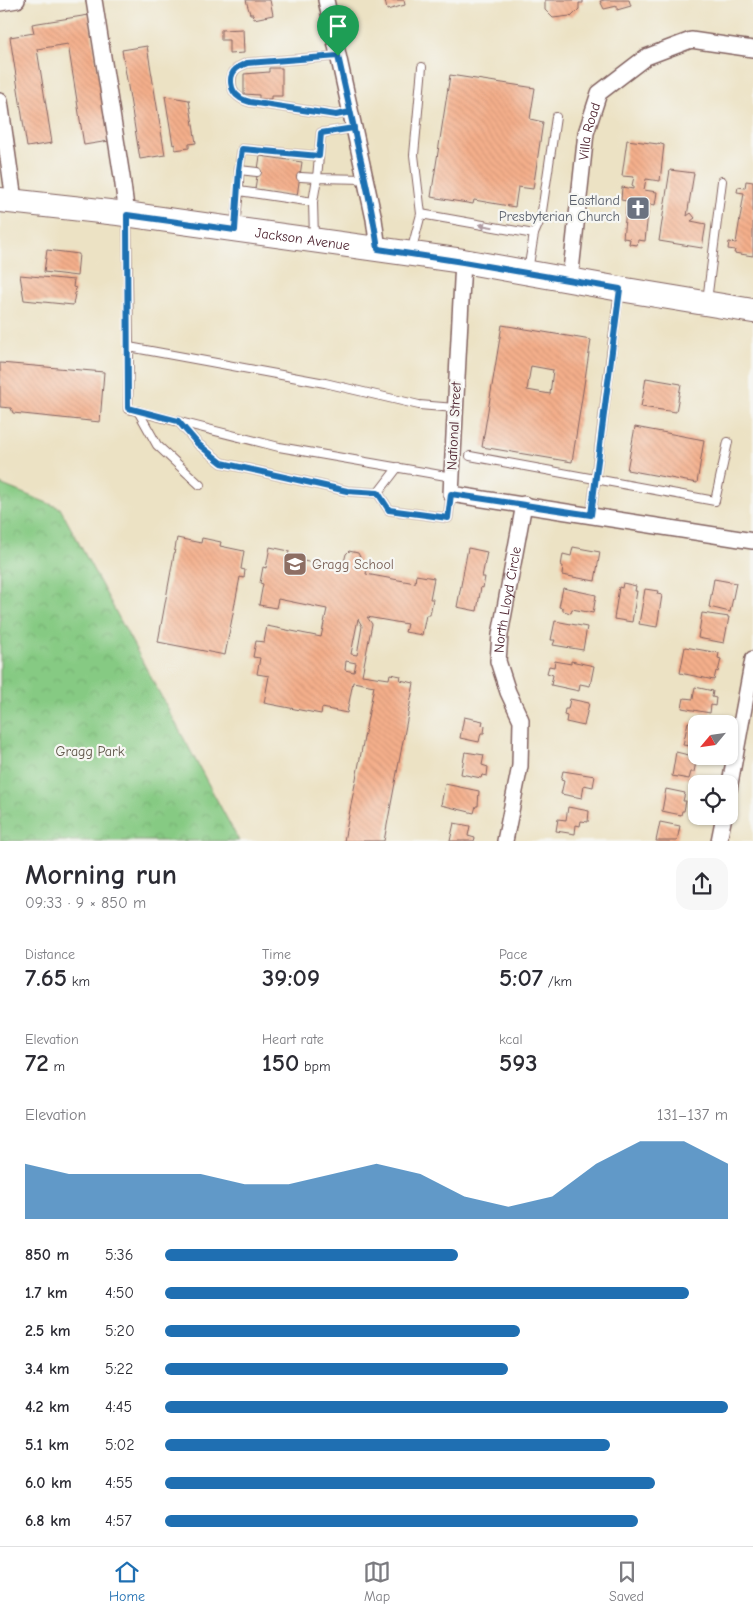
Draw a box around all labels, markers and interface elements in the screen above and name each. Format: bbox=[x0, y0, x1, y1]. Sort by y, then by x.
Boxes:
pin bbox=[317, 5, 359, 56]
icon: arrive bbox=[324, 12, 352, 40]
street label: Villa Road bbox=[575, 100, 604, 161]
place label: Eastland Presbyterian Church bbox=[499, 192, 620, 225]
church icon: Eastland Presbyterian Church bbox=[625, 195, 651, 221]
one-way arrow bbox=[477, 221, 493, 229]
street label: Jackson Avenue bbox=[254, 224, 351, 254]
street label: National Street bbox=[443, 380, 465, 471]
street label: North Lloyd Circle bbox=[490, 545, 525, 654]
school or university icon: Gragg School bbox=[282, 551, 308, 577]
place label: Gragg School bbox=[312, 556, 394, 573]
north arrow bbox=[688, 715, 738, 765]
map controls bbox=[688, 715, 738, 825]
park label: Gragg Park bbox=[56, 743, 125, 760]
button: locate bbox=[688, 775, 738, 825]
button: share bbox=[676, 858, 728, 910]
text: Morning run bbox=[25, 859, 177, 891]
text: 09:33 · 9 × 850 m bbox=[25, 894, 146, 912]
text: Distance bbox=[25, 946, 75, 963]
text: Time bbox=[262, 946, 291, 963]
text: Pace bbox=[499, 946, 527, 963]
text: 7.65 bbox=[25, 963, 67, 992]
text: 39:09 bbox=[262, 963, 320, 992]
text: 5:07 bbox=[499, 963, 543, 992]
text: km bbox=[67, 973, 90, 990]
text: /km bbox=[543, 973, 572, 990]
text: Elevation bbox=[25, 1031, 79, 1048]
text: Heart rate bbox=[262, 1031, 324, 1048]
text: kcal bbox=[499, 1031, 523, 1048]
text: 72 bbox=[25, 1048, 49, 1077]
text: 150 bbox=[262, 1048, 299, 1077]
text: 593 bbox=[499, 1048, 538, 1077]
text: m bbox=[49, 1058, 65, 1075]
text: bpm bbox=[299, 1058, 331, 1075]
text: Elevation bbox=[25, 1106, 86, 1124]
text: 131–137 m bbox=[657, 1106, 728, 1124]
text: 850 m bbox=[25, 1246, 69, 1264]
text: 5:36 bbox=[105, 1246, 133, 1264]
text: 1.7 km bbox=[25, 1284, 68, 1302]
text: 4:50 bbox=[105, 1284, 134, 1302]
text: 2.5 km bbox=[25, 1322, 71, 1340]
text: 5:20 bbox=[105, 1322, 135, 1340]
text: 3.4 km bbox=[25, 1360, 70, 1378]
text: 5:22 bbox=[105, 1360, 133, 1378]
text: 4.2 km bbox=[25, 1398, 70, 1416]
text: 4:45 bbox=[105, 1398, 132, 1416]
text: 5.1 km bbox=[25, 1436, 69, 1454]
text: 5:02 bbox=[105, 1436, 135, 1454]
text: 6.0 km bbox=[25, 1474, 72, 1492]
text: 4:55 bbox=[105, 1474, 133, 1492]
text: 6.8 km bbox=[25, 1512, 71, 1530]
text: 4:57 bbox=[105, 1512, 132, 1530]
tab: Home bbox=[109, 1558, 145, 1605]
tab: Map bbox=[363, 1558, 391, 1605]
tab: Saved bbox=[609, 1558, 644, 1605]

